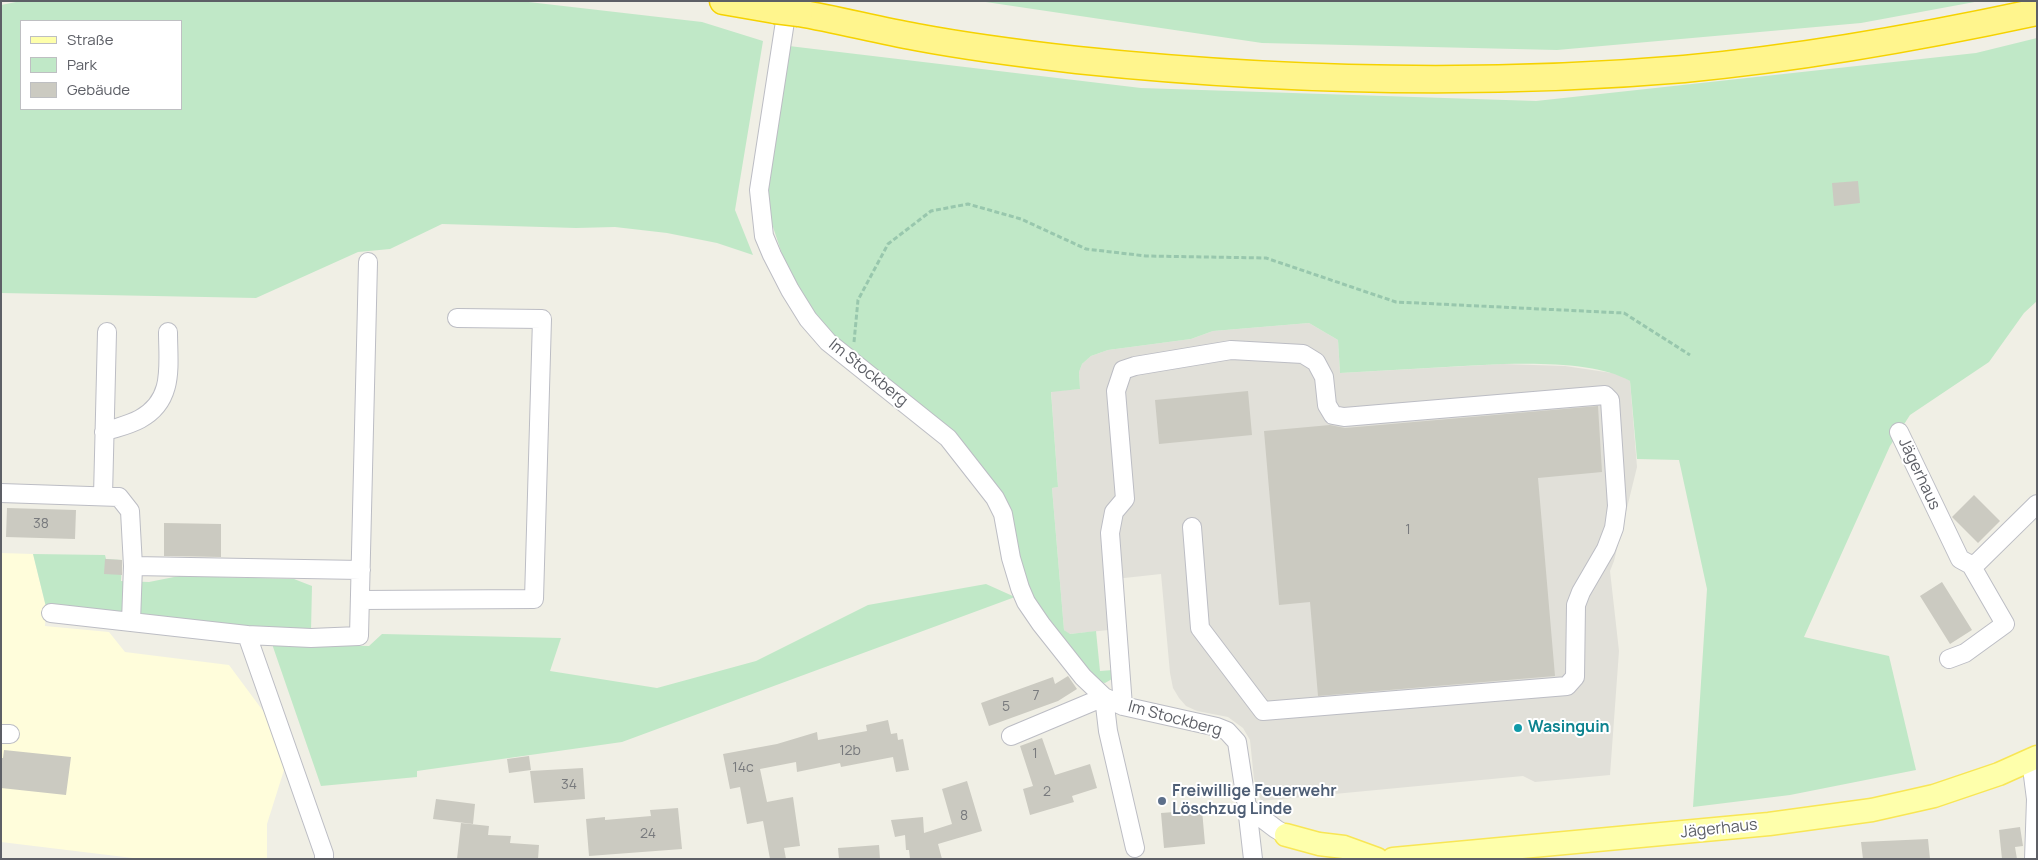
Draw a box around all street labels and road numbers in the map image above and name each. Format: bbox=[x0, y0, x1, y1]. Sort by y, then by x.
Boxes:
street label: Im Stockberg bbox=[824, 335, 912, 411]
street label: Jägerhaus bbox=[1894, 435, 1944, 513]
street label: Im Stockberg bbox=[1126, 697, 1224, 741]
street label: Jägerhaus bbox=[1680, 815, 1758, 843]

